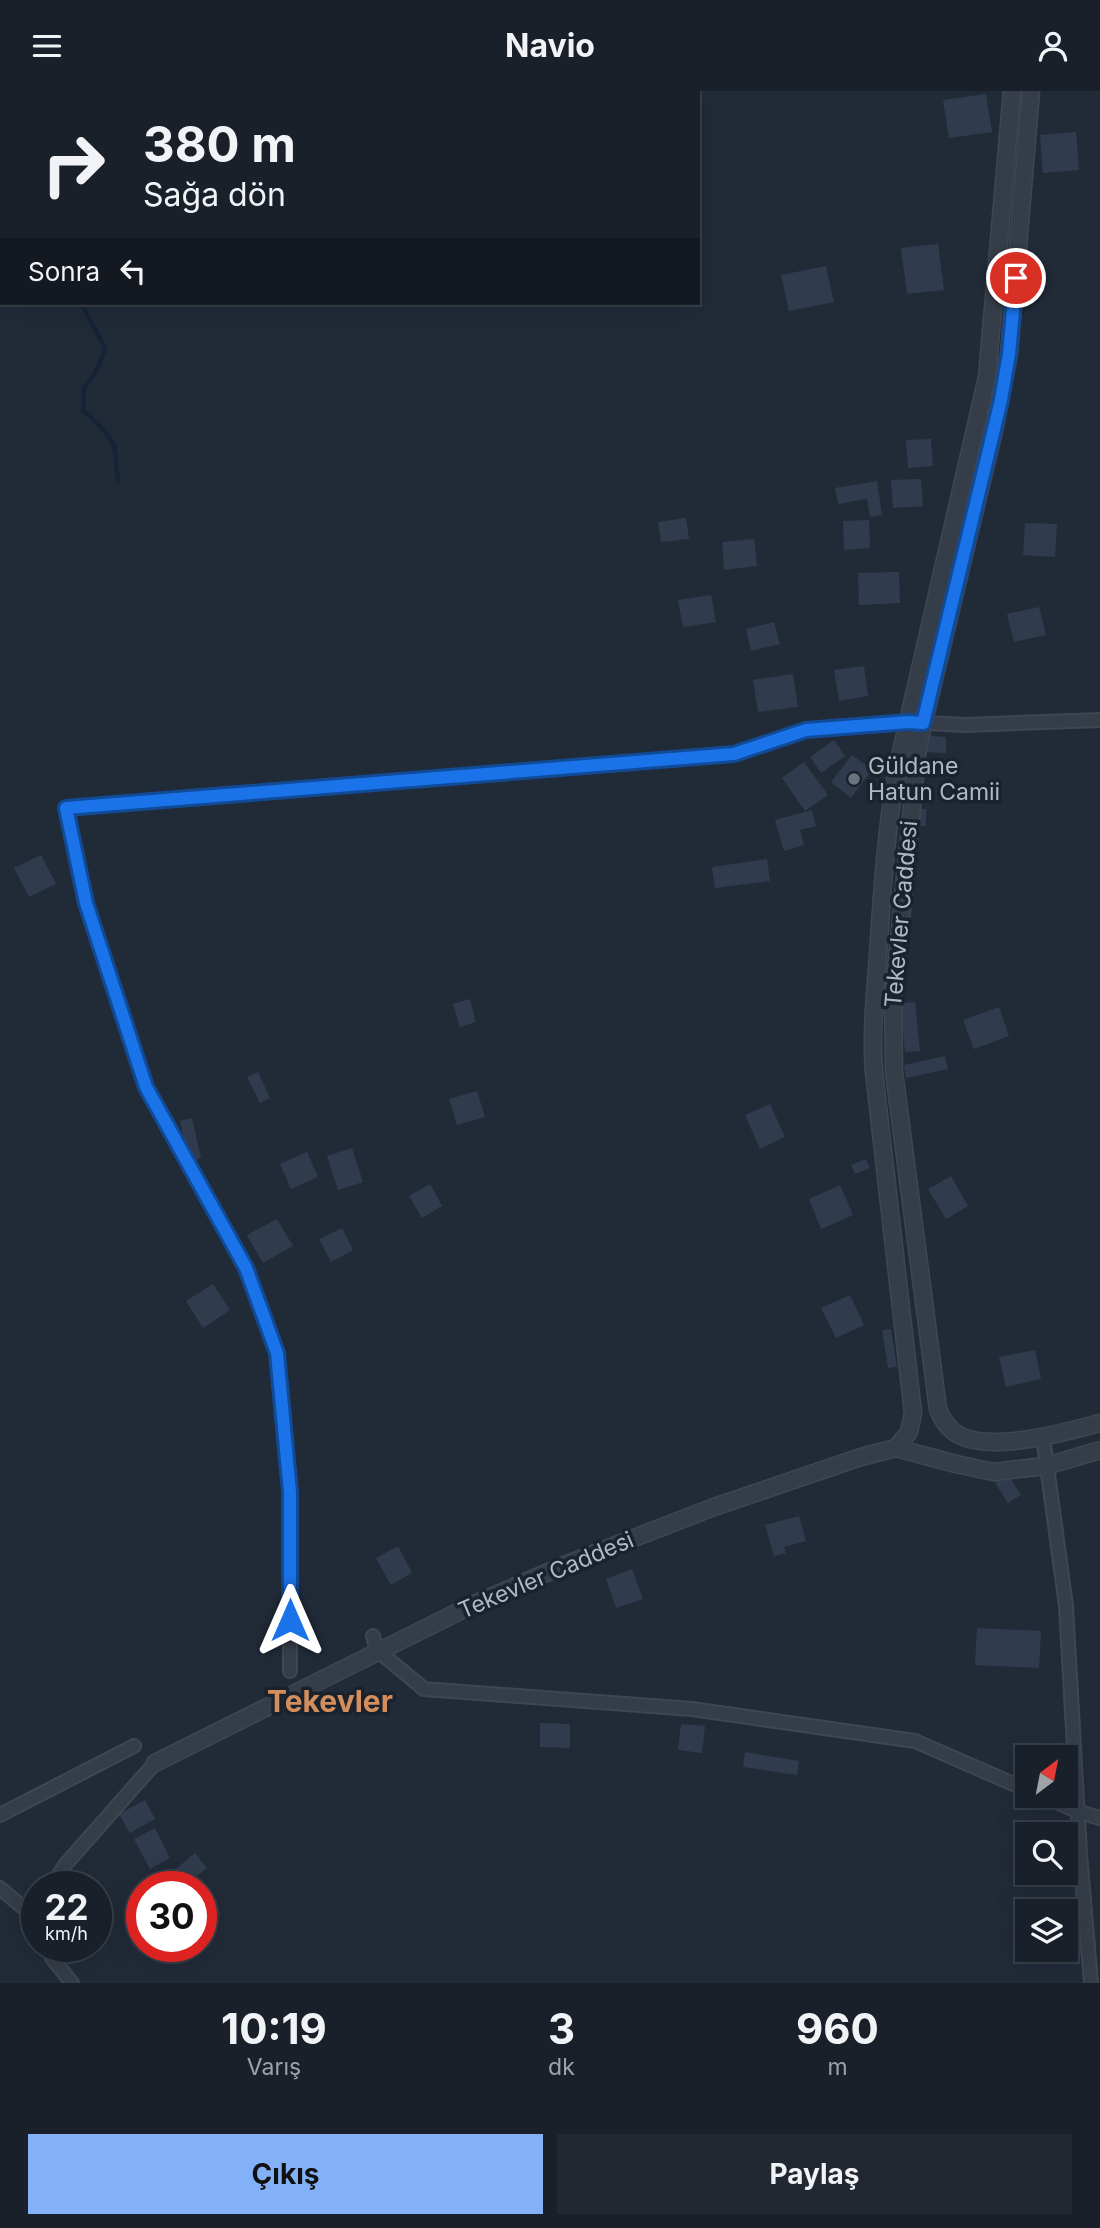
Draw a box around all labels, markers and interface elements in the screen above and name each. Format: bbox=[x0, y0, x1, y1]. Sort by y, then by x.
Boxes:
text: Navio bbox=[505, 26, 595, 65]
icon: menu bbox=[28, 27, 66, 65]
icon: person bbox=[1034, 27, 1072, 65]
text: 380 m bbox=[143, 115, 296, 174]
icon: right bbox=[28, 119, 119, 210]
text: Sağa dön bbox=[143, 175, 286, 214]
pin bbox=[986, 248, 1046, 308]
icon: left bbox=[114, 252, 152, 290]
text: Sonra bbox=[28, 256, 100, 287]
icon: arrive bbox=[997, 259, 1035, 297]
place label: Güldane Hatun Camii bbox=[868, 752, 1000, 806]
marker: Güldane Hatun Camii bbox=[846, 771, 862, 787]
street label: Tekevler Caddesi bbox=[879, 819, 923, 1009]
street label: Tekevler Caddesi bbox=[454, 1525, 638, 1625]
position arrow bbox=[253, 1583, 327, 1657]
district label: Tekevler bbox=[267, 1683, 393, 1719]
north arrow bbox=[1015, 1745, 1078, 1808]
map controls bbox=[1015, 1745, 1078, 1962]
button: search bbox=[1015, 1822, 1078, 1885]
speed limit sign: 30 bbox=[126, 1871, 217, 1962]
text: 22 bbox=[44, 1886, 89, 1928]
button: layers bbox=[1015, 1899, 1078, 1962]
text: km/h bbox=[45, 1923, 88, 1944]
text: 10:19 bbox=[221, 2003, 327, 2054]
text: 3 bbox=[548, 2003, 575, 2054]
text: 960 bbox=[796, 2003, 879, 2054]
text: Varış bbox=[247, 2053, 301, 2081]
text: dk bbox=[548, 2053, 575, 2081]
text: m bbox=[827, 2053, 848, 2081]
button: Çıkış bbox=[28, 2134, 543, 2214]
button: Paylaş bbox=[557, 2134, 1072, 2214]

